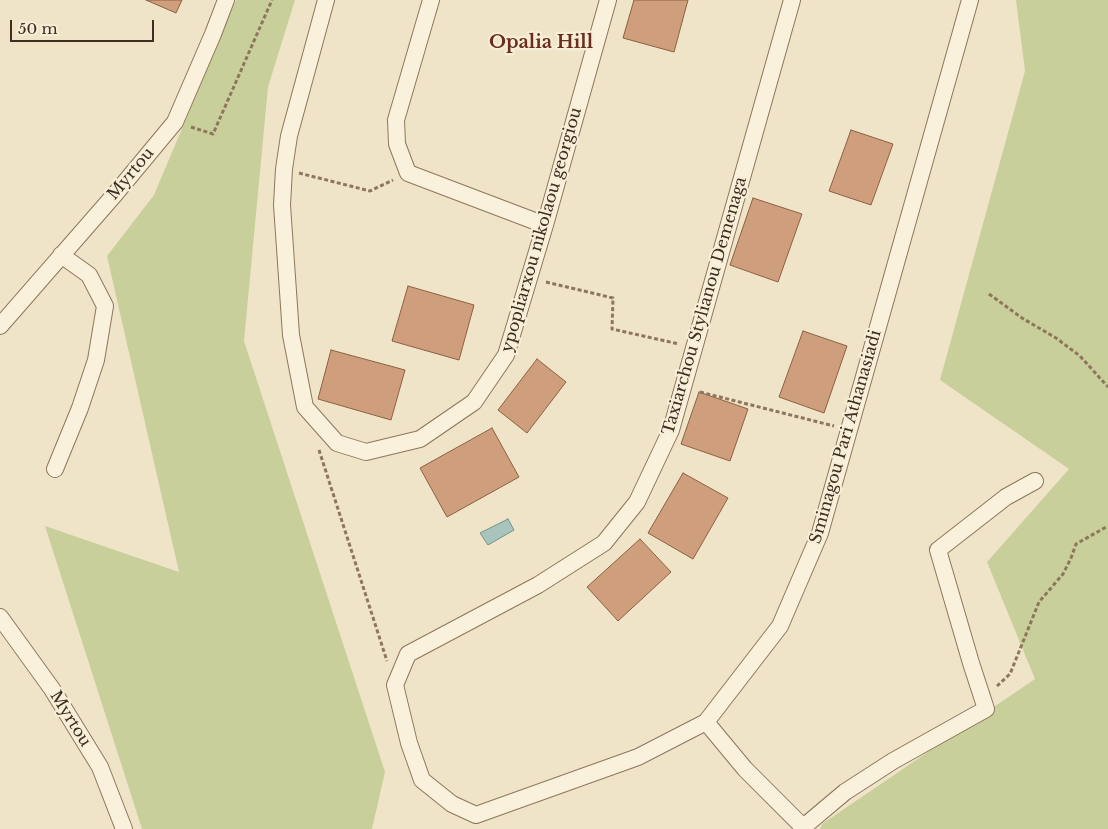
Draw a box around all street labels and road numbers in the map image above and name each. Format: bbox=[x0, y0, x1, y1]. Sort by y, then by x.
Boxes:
street label: ypopliarxou nikolaou georgiou bbox=[498, 105, 586, 355]
street label: Myrtou bbox=[104, 144, 158, 204]
street label: Taxiarchou Stylianou Demenaga bbox=[659, 175, 751, 437]
street label: Sminagou Pari Athanasiadi bbox=[806, 328, 886, 546]
street label: Myrtou bbox=[45, 688, 95, 750]

